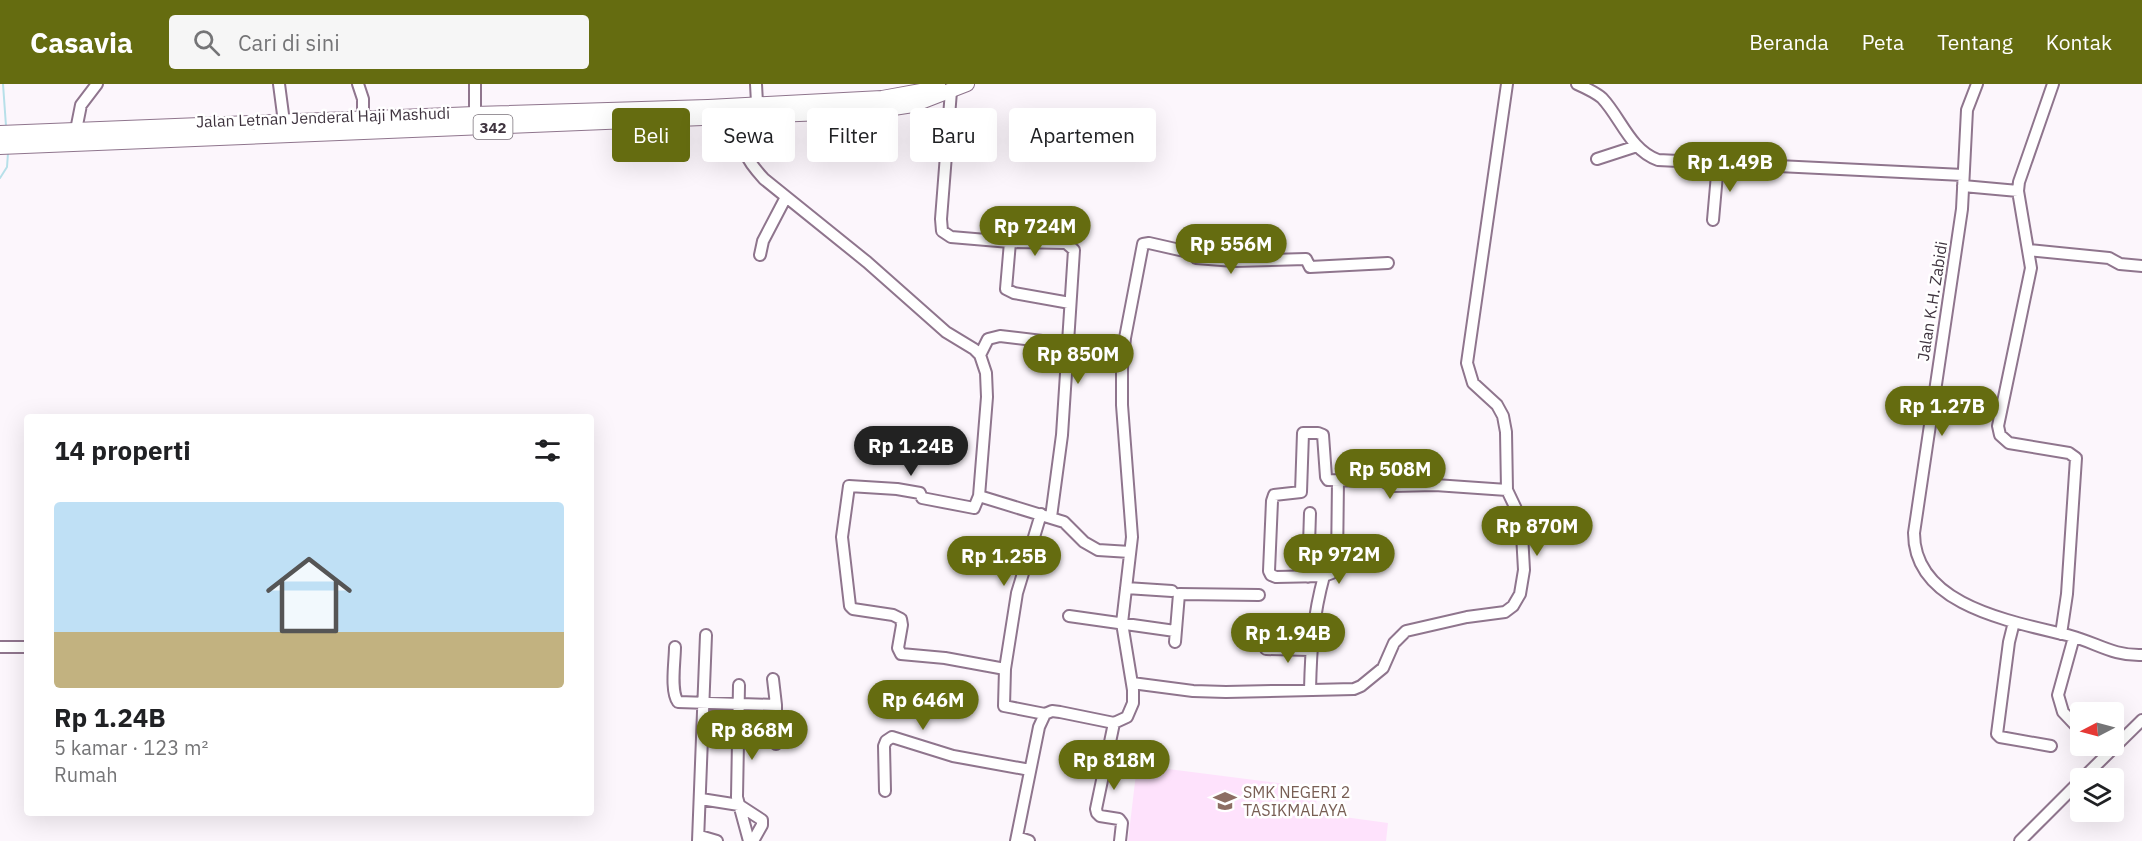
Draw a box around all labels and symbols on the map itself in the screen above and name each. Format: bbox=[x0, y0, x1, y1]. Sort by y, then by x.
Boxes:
street label: Jalan Letnan Jenderal Haji Mashudi bbox=[196, 103, 450, 131]
road number: 342 bbox=[474, 115, 512, 139]
pin: Rp 1.49B bbox=[1668, 142, 1792, 193]
pin: Rp 724M bbox=[980, 206, 1090, 257]
pin: Rp 556M bbox=[1176, 224, 1286, 275]
street label: Jalan K.H. Zabidi bbox=[1913, 240, 1951, 362]
pin: Rp 850M bbox=[1023, 334, 1133, 385]
pin: Rp 1.27B bbox=[1880, 386, 2004, 437]
pin: Rp 1.24B bbox=[849, 426, 973, 477]
pin: Rp 508M bbox=[1335, 449, 1445, 500]
pin: Rp 870M bbox=[1482, 506, 1592, 557]
pin: Rp 972M bbox=[1284, 534, 1394, 585]
pin: Rp 1.25B bbox=[942, 536, 1066, 587]
pin: Rp 1.94B bbox=[1226, 613, 1350, 664]
pin: Rp 646M bbox=[868, 680, 978, 731]
north arrow bbox=[2070, 702, 2124, 756]
pin: Rp 868M bbox=[697, 710, 807, 761]
pin: Rp 818M bbox=[1059, 740, 1169, 791]
place label: SMK NEGERI 2 TASIKMALAYA bbox=[1243, 782, 1350, 820]
school or university icon: SMK NEGERI 2 TASIKMALAYA bbox=[1212, 788, 1238, 814]

